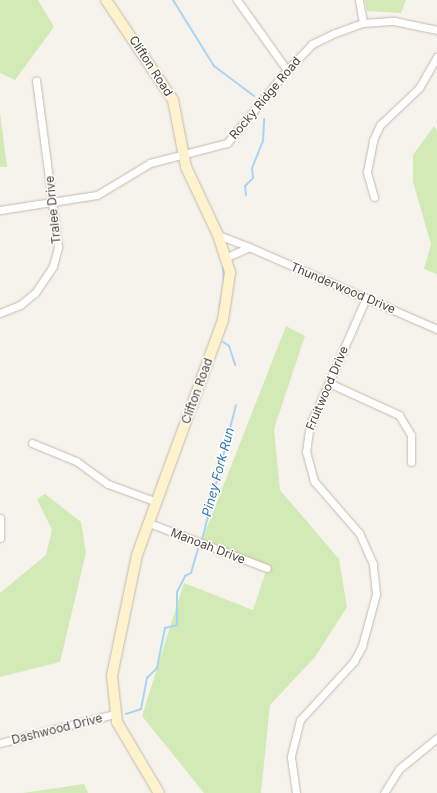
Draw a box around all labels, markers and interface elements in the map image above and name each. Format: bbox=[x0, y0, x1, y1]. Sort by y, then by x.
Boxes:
street label: Clifton Road bbox=[126, 33, 176, 99]
street label: Rocky Ridge Road bbox=[226, 54, 304, 142]
street label: Tralee Drive bbox=[42, 175, 64, 245]
street label: Thunderwood Drive bbox=[288, 259, 398, 317]
street label: Fruitwood Drive bbox=[303, 344, 351, 432]
street label: Clifton Road bbox=[178, 356, 216, 426]
water label: Piney Fork Run bbox=[199, 426, 237, 518]
street label: Manoah Drive bbox=[169, 525, 247, 567]
street label: Dashwood Drive bbox=[10, 711, 104, 747]

